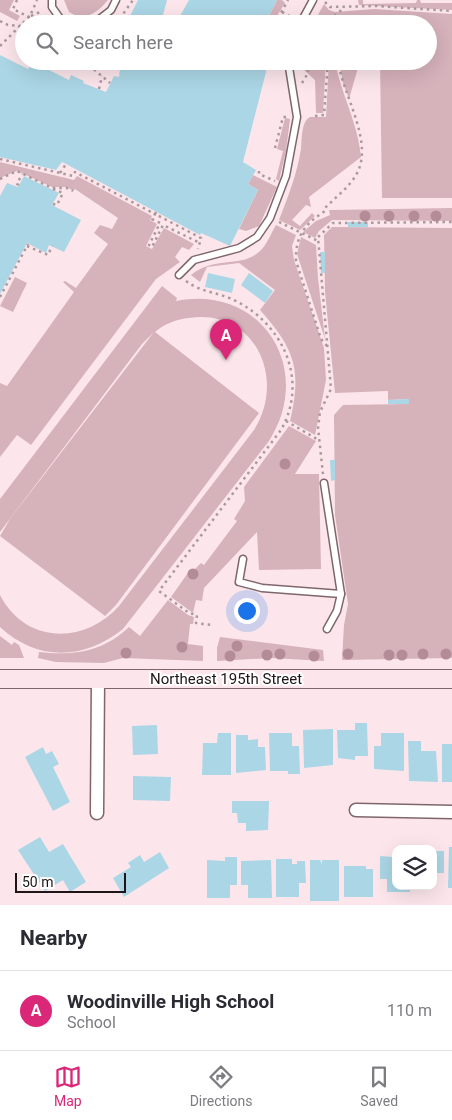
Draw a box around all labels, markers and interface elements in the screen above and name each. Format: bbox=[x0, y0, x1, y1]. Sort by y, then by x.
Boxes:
search box bbox=[15, 15, 437, 70]
icon: search bbox=[33, 29, 61, 57]
text: Search here bbox=[73, 31, 173, 54]
pin: A bbox=[210, 319, 242, 360]
your location bbox=[234, 598, 260, 624]
street label: Northeast 195th Street bbox=[150, 670, 302, 688]
map controls bbox=[392, 845, 437, 890]
button: layers bbox=[392, 845, 437, 890]
scale bar bbox=[15, 870, 126, 893]
text: 50 m bbox=[22, 874, 54, 890]
text: Nearby bbox=[20, 926, 87, 950]
text: Woodinville High School bbox=[67, 990, 274, 1013]
text: A bbox=[31, 1001, 41, 1020]
text: 110 m bbox=[387, 1001, 432, 1020]
text: School bbox=[67, 1013, 116, 1032]
tab: Map bbox=[54, 1063, 82, 1109]
tab: Directions bbox=[190, 1063, 253, 1109]
tab: Saved bbox=[360, 1063, 398, 1109]

